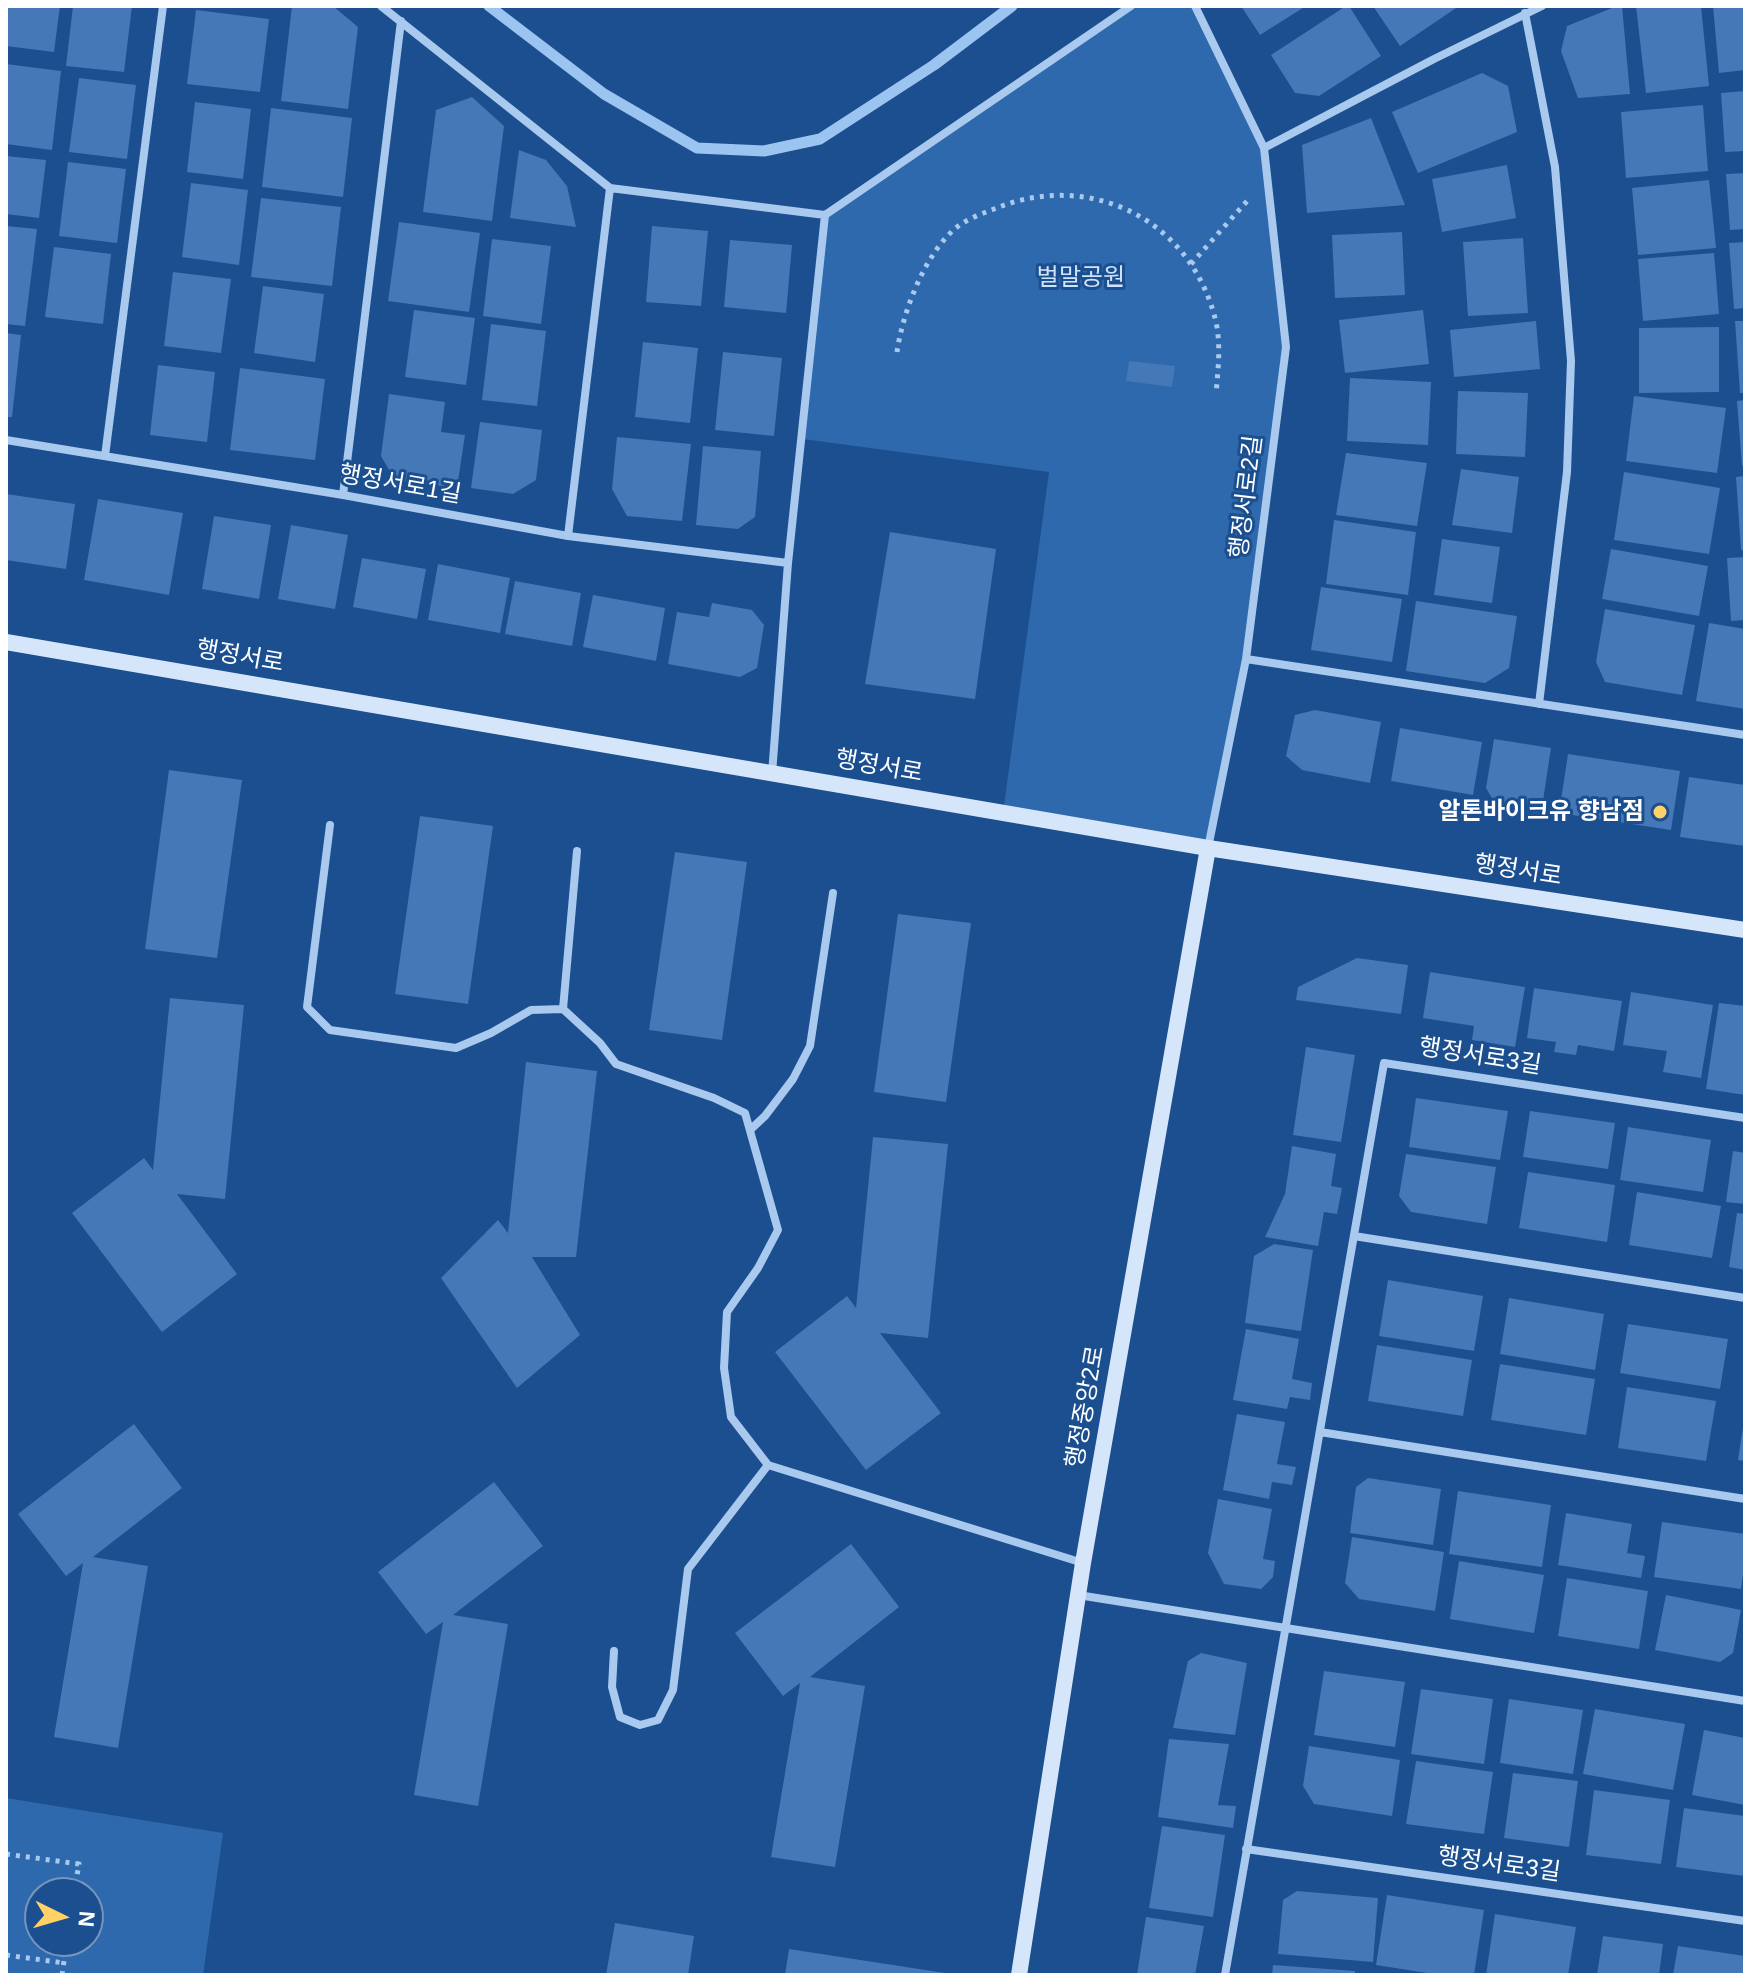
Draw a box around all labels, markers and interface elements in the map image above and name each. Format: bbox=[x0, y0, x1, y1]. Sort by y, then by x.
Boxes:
park label: 벌말공원 bbox=[1037, 264, 1125, 292]
street label: 행정서로2길 bbox=[1225, 434, 1269, 560]
street label: 행정서로1길 bbox=[337, 460, 463, 510]
street label: 행정서로 bbox=[194, 635, 286, 679]
street label: 행정서로 bbox=[833, 745, 925, 789]
place label: 알톤바이크유 향남점 bbox=[1439, 798, 1644, 826]
marker: 알톤바이크유 향남점 bbox=[1651, 803, 1669, 821]
street label: 행정서로 bbox=[1472, 850, 1564, 892]
street label: 행정서로3길 bbox=[1417, 1033, 1543, 1081]
street label: 행정중앙2로 bbox=[1061, 1344, 1111, 1470]
street label: 행정서로3길 bbox=[1436, 1842, 1562, 1888]
north arrow bbox=[24, 1877, 104, 1957]
text: N bbox=[73, 1910, 100, 1928]

